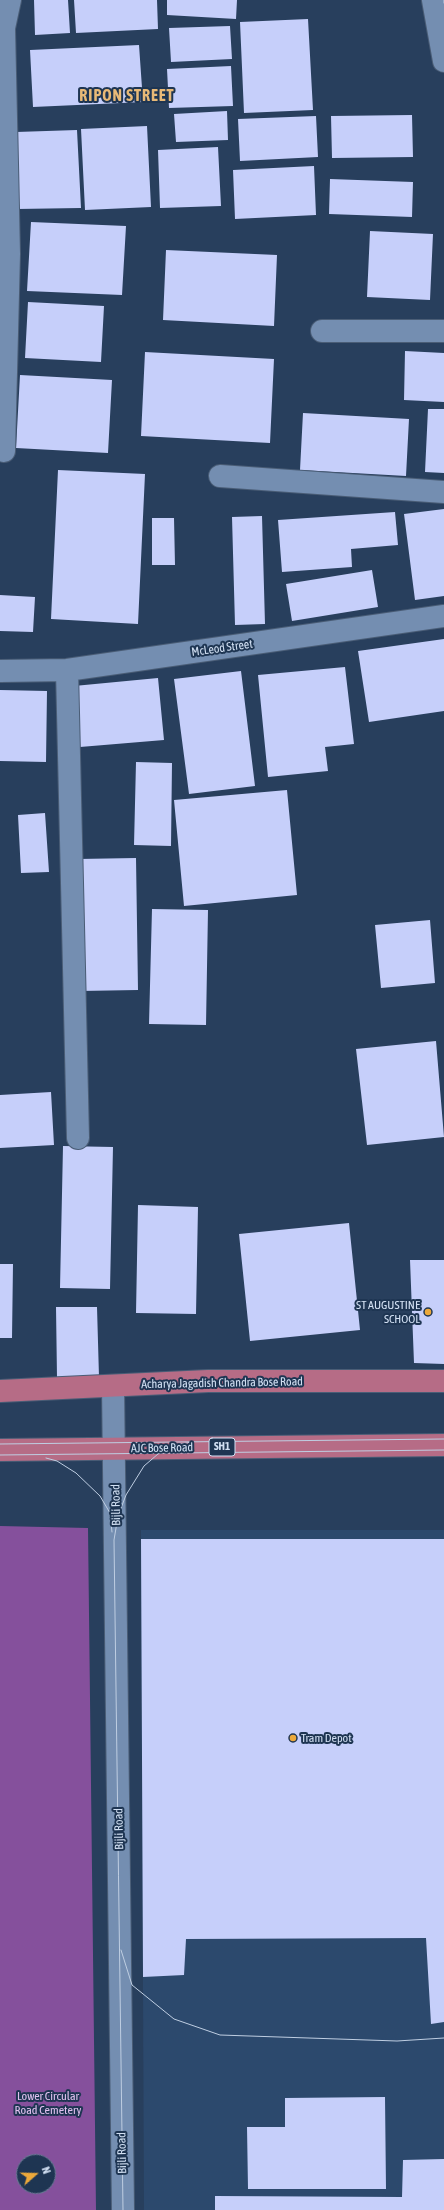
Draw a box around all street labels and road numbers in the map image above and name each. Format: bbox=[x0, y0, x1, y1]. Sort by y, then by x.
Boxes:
street label: McLeod Street bbox=[190, 637, 254, 659]
street label: Acharya Jagadish Chandra Bose Road bbox=[141, 1374, 303, 1392]
road number: SH1 bbox=[209, 1438, 235, 1456]
street label: AJC Bose Road bbox=[131, 1440, 193, 1456]
street label: Bijli Road bbox=[108, 1484, 124, 1526]
street label: Bijli Road bbox=[111, 1808, 127, 1850]
street label: Bijli Road bbox=[114, 2132, 130, 2174]

